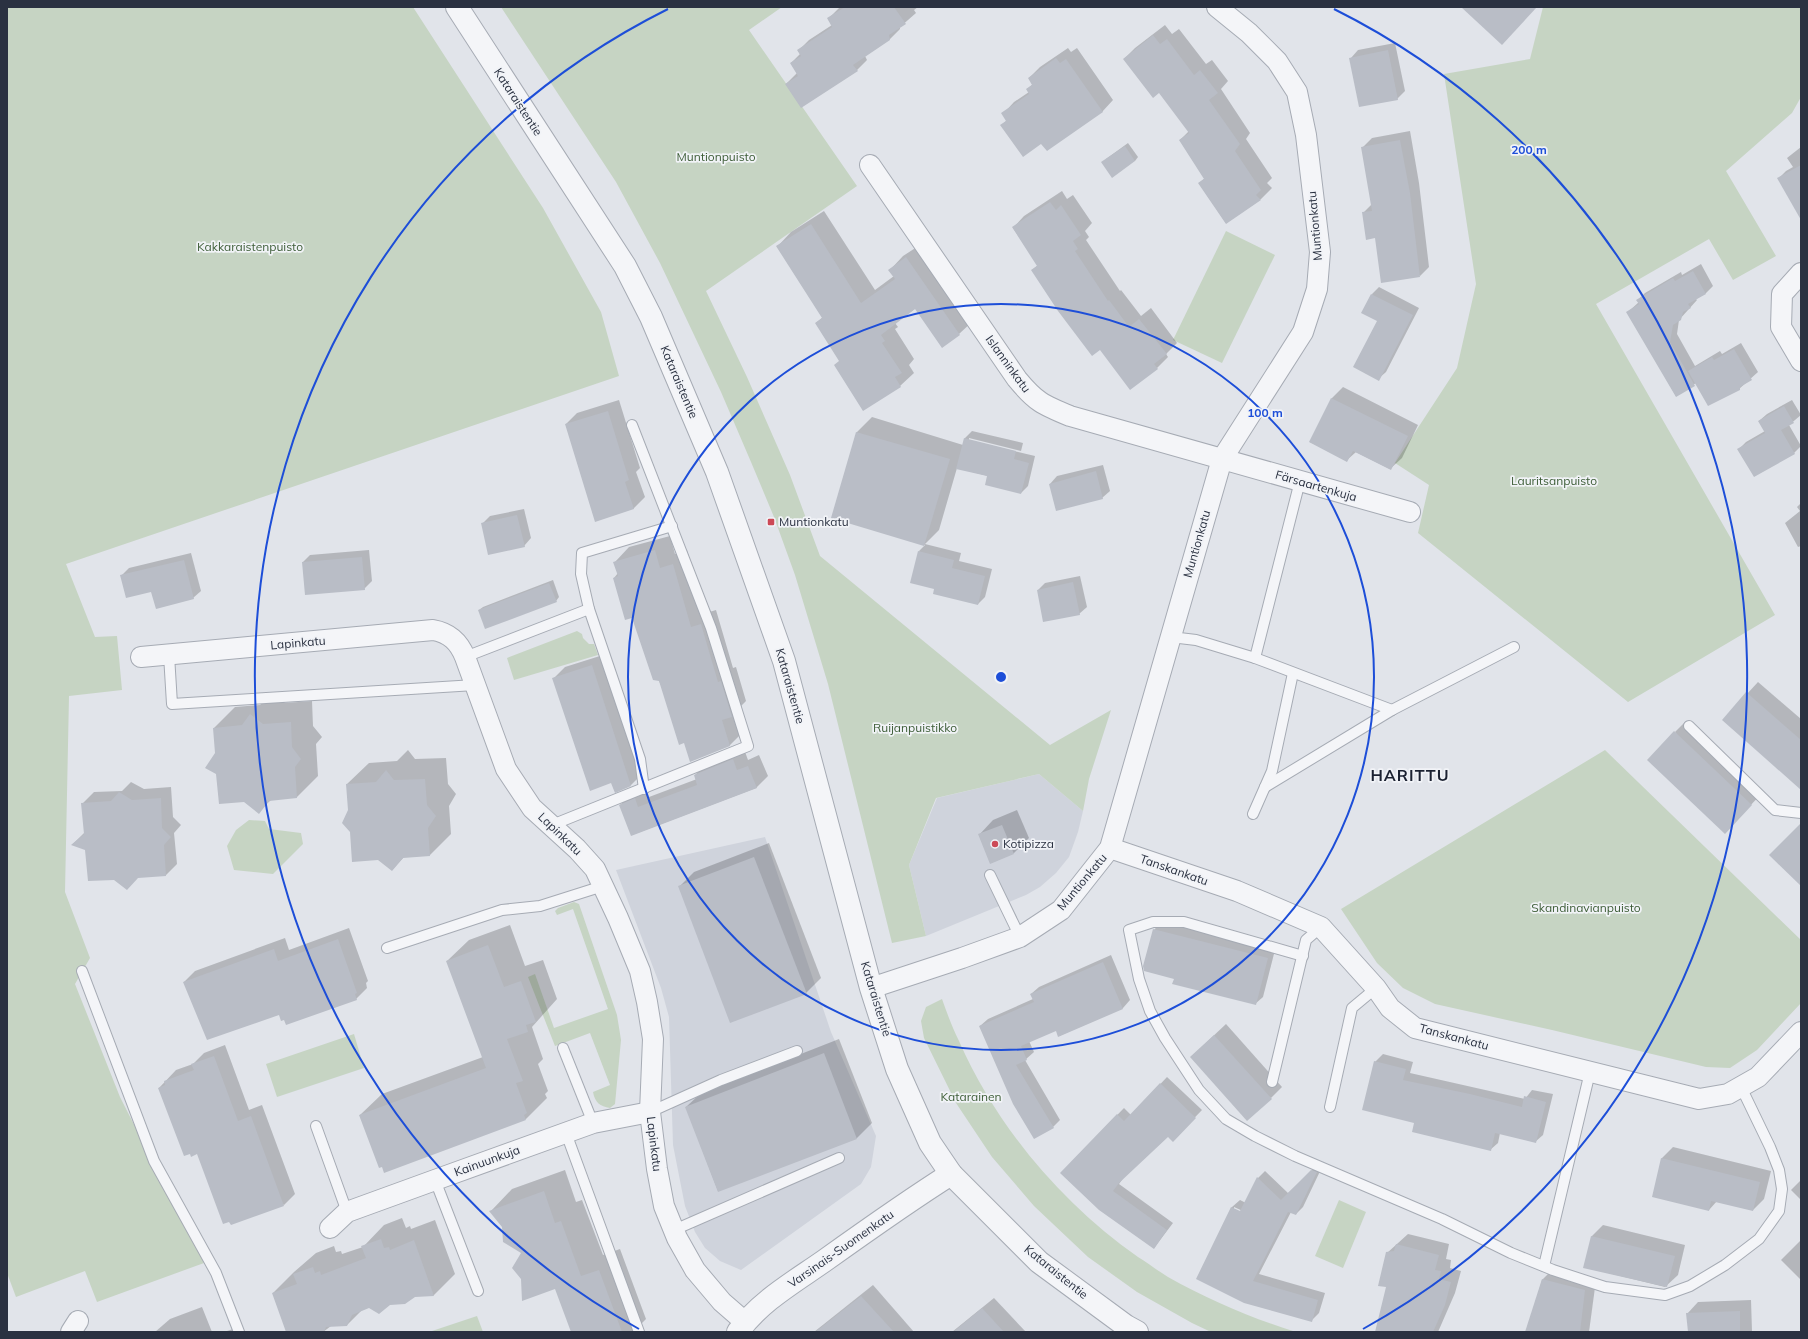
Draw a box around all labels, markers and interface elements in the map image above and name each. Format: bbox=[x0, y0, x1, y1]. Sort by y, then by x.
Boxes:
street label: Kataraistentie bbox=[491, 65, 546, 138]
text: 200 m bbox=[1511, 142, 1547, 157]
park label: Muntionpuisto bbox=[676, 149, 756, 164]
street label: Muntionkatu bbox=[1304, 191, 1325, 261]
park label: Kakkaraistenpuisto bbox=[197, 239, 303, 254]
street label: Islanninkatu bbox=[982, 332, 1034, 395]
street label: Kataraistentie bbox=[657, 343, 702, 421]
text: 100 m bbox=[1247, 405, 1283, 420]
street label: Färsaartenkuja bbox=[1274, 467, 1359, 504]
park label: Lauritsanpuisto bbox=[1511, 473, 1597, 488]
street label: Muntionkatu bbox=[1180, 508, 1213, 579]
place label: Muntionkatu bbox=[779, 514, 849, 529]
marker: Muntionkatu bbox=[766, 517, 776, 527]
street label: Lapinkatu bbox=[270, 633, 326, 652]
street label: Kataraistentie bbox=[773, 646, 808, 725]
centre of rings bbox=[994, 670, 1008, 684]
park label: Ruijanpuistikko bbox=[873, 720, 957, 735]
district label: HARITTU bbox=[1370, 765, 1450, 785]
street label: Lapinkatu bbox=[535, 809, 585, 858]
place label: Kotipizza bbox=[1003, 836, 1054, 851]
marker: Kotipizza bbox=[990, 839, 1000, 849]
street label: Muntionkatu bbox=[1053, 850, 1110, 913]
street label: Tanskankatu bbox=[1138, 851, 1210, 888]
park label: Skandinavianpuisto bbox=[1531, 900, 1641, 915]
street label: Kataraistentie bbox=[858, 959, 895, 1038]
street label: Tanskankatu bbox=[1418, 1020, 1491, 1053]
park label: Katarainen bbox=[940, 1089, 1002, 1104]
street label: Lapinkatu bbox=[644, 1116, 665, 1172]
street label: Kainuunkuja bbox=[452, 1142, 522, 1179]
street label: Varsinais-Suomenkatu bbox=[785, 1206, 897, 1291]
street label: Kataraistentie bbox=[1021, 1241, 1091, 1302]

